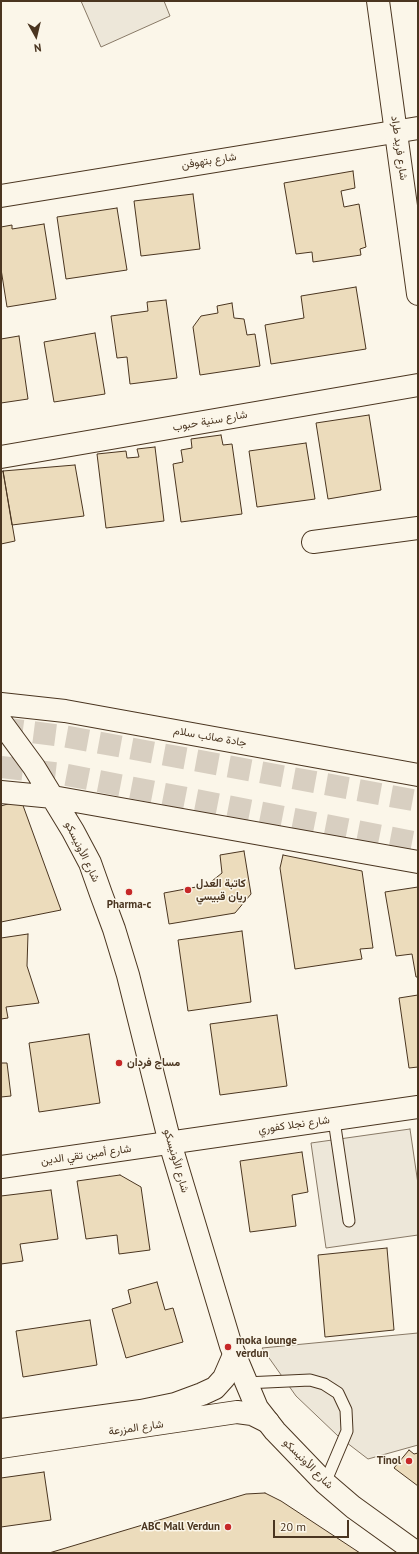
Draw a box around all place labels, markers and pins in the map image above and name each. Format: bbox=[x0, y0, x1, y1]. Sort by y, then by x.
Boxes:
place label: كاتبة العدل ريان قبيسي bbox=[196, 877, 246, 903]
marker: كاتبة العدل ريان قبيسي bbox=[183, 885, 193, 895]
marker: Pharma-c bbox=[124, 887, 134, 897]
place label: Pharma-c bbox=[107, 898, 151, 912]
place label: مساج فردان bbox=[127, 1056, 180, 1070]
marker: مساج فردان bbox=[114, 1058, 124, 1068]
place label: moka lounge verdun bbox=[236, 1334, 297, 1360]
marker: moka lounge verdun bbox=[223, 1342, 233, 1352]
place label: Tinol bbox=[377, 1454, 401, 1468]
marker: Tinol bbox=[404, 1456, 414, 1466]
place label: ABC Mall Verdun bbox=[141, 1520, 220, 1534]
marker: ABC Mall Verdun bbox=[223, 1522, 233, 1532]

